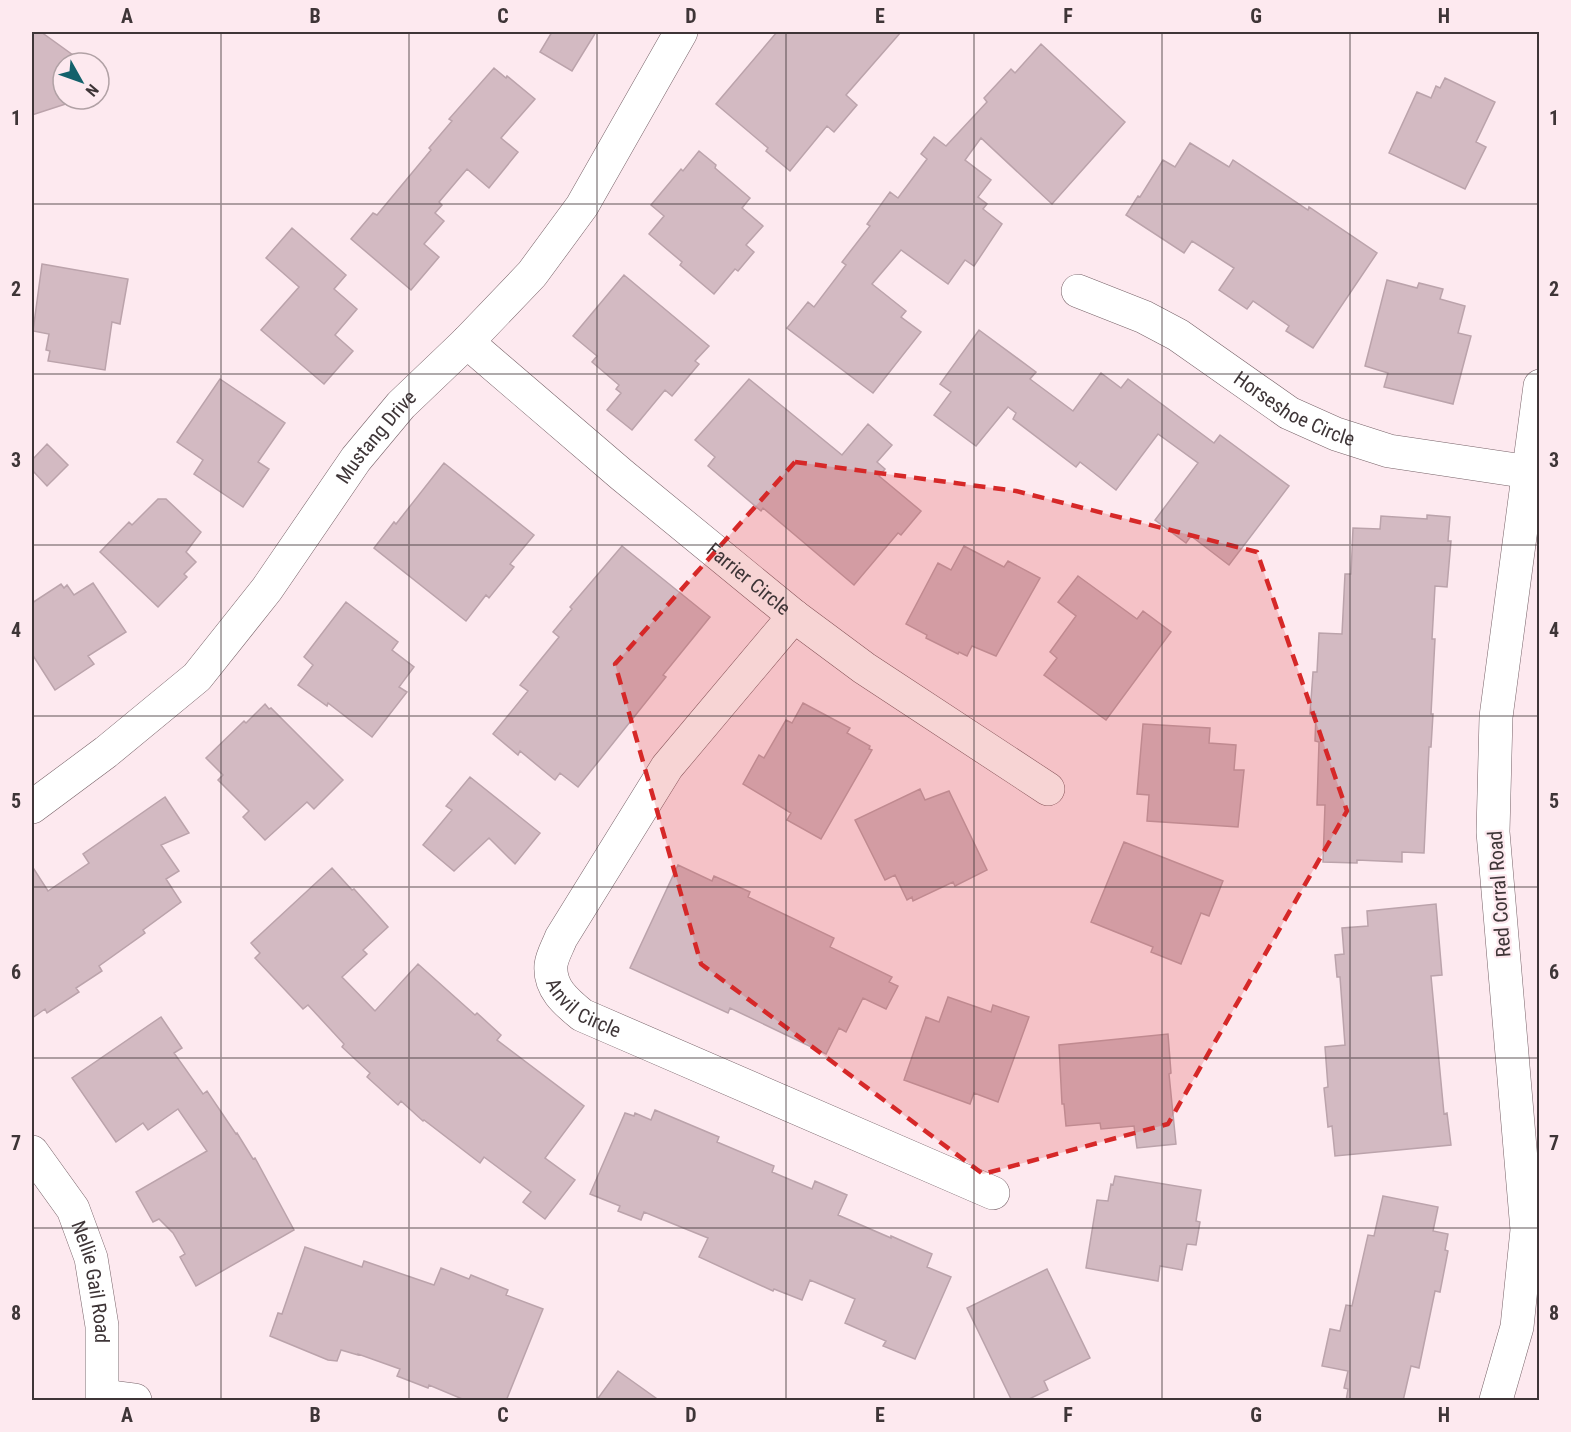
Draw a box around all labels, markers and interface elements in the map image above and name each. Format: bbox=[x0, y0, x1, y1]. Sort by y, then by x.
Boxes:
text: A bbox=[121, 4, 133, 28]
text: B bbox=[309, 4, 321, 28]
text: C bbox=[497, 4, 509, 28]
text: D bbox=[685, 4, 697, 28]
text: E bbox=[875, 4, 885, 28]
text: F bbox=[1063, 4, 1073, 28]
text: G bbox=[1250, 4, 1262, 28]
text: H bbox=[1438, 4, 1450, 28]
north arrow bbox=[51, 51, 111, 111]
text: N bbox=[82, 80, 103, 100]
text: 1 bbox=[11, 106, 21, 130]
text: 1 bbox=[1549, 106, 1559, 130]
text: 2 bbox=[11, 277, 21, 301]
text: 2 bbox=[1549, 277, 1559, 301]
street label: Horseshoe Circle bbox=[1229, 366, 1358, 451]
street label: Mustang Drive bbox=[331, 385, 421, 488]
text: 3 bbox=[11, 448, 21, 472]
text: 3 bbox=[1549, 448, 1559, 472]
street label: Farrier Circle bbox=[702, 538, 795, 620]
text: 4 bbox=[11, 618, 21, 642]
text: 4 bbox=[1549, 618, 1559, 642]
text: 5 bbox=[11, 789, 21, 813]
text: 5 bbox=[1549, 789, 1559, 813]
street label: Red Corral Road bbox=[1483, 830, 1515, 958]
text: 6 bbox=[11, 960, 21, 984]
text: 6 bbox=[1549, 960, 1559, 984]
street label: Anvil Circle bbox=[541, 974, 625, 1042]
text: 7 bbox=[11, 1131, 21, 1155]
text: 7 bbox=[1549, 1131, 1559, 1155]
street label: Nellie Gail Road bbox=[66, 1217, 114, 1343]
text: 8 bbox=[11, 1301, 21, 1325]
text: 8 bbox=[1549, 1301, 1559, 1325]
text: A bbox=[121, 1403, 133, 1427]
text: B bbox=[309, 1403, 321, 1427]
text: C bbox=[497, 1403, 509, 1427]
text: D bbox=[685, 1403, 697, 1427]
text: E bbox=[875, 1403, 885, 1427]
text: F bbox=[1063, 1403, 1073, 1427]
text: G bbox=[1250, 1403, 1262, 1427]
text: H bbox=[1438, 1403, 1450, 1427]

